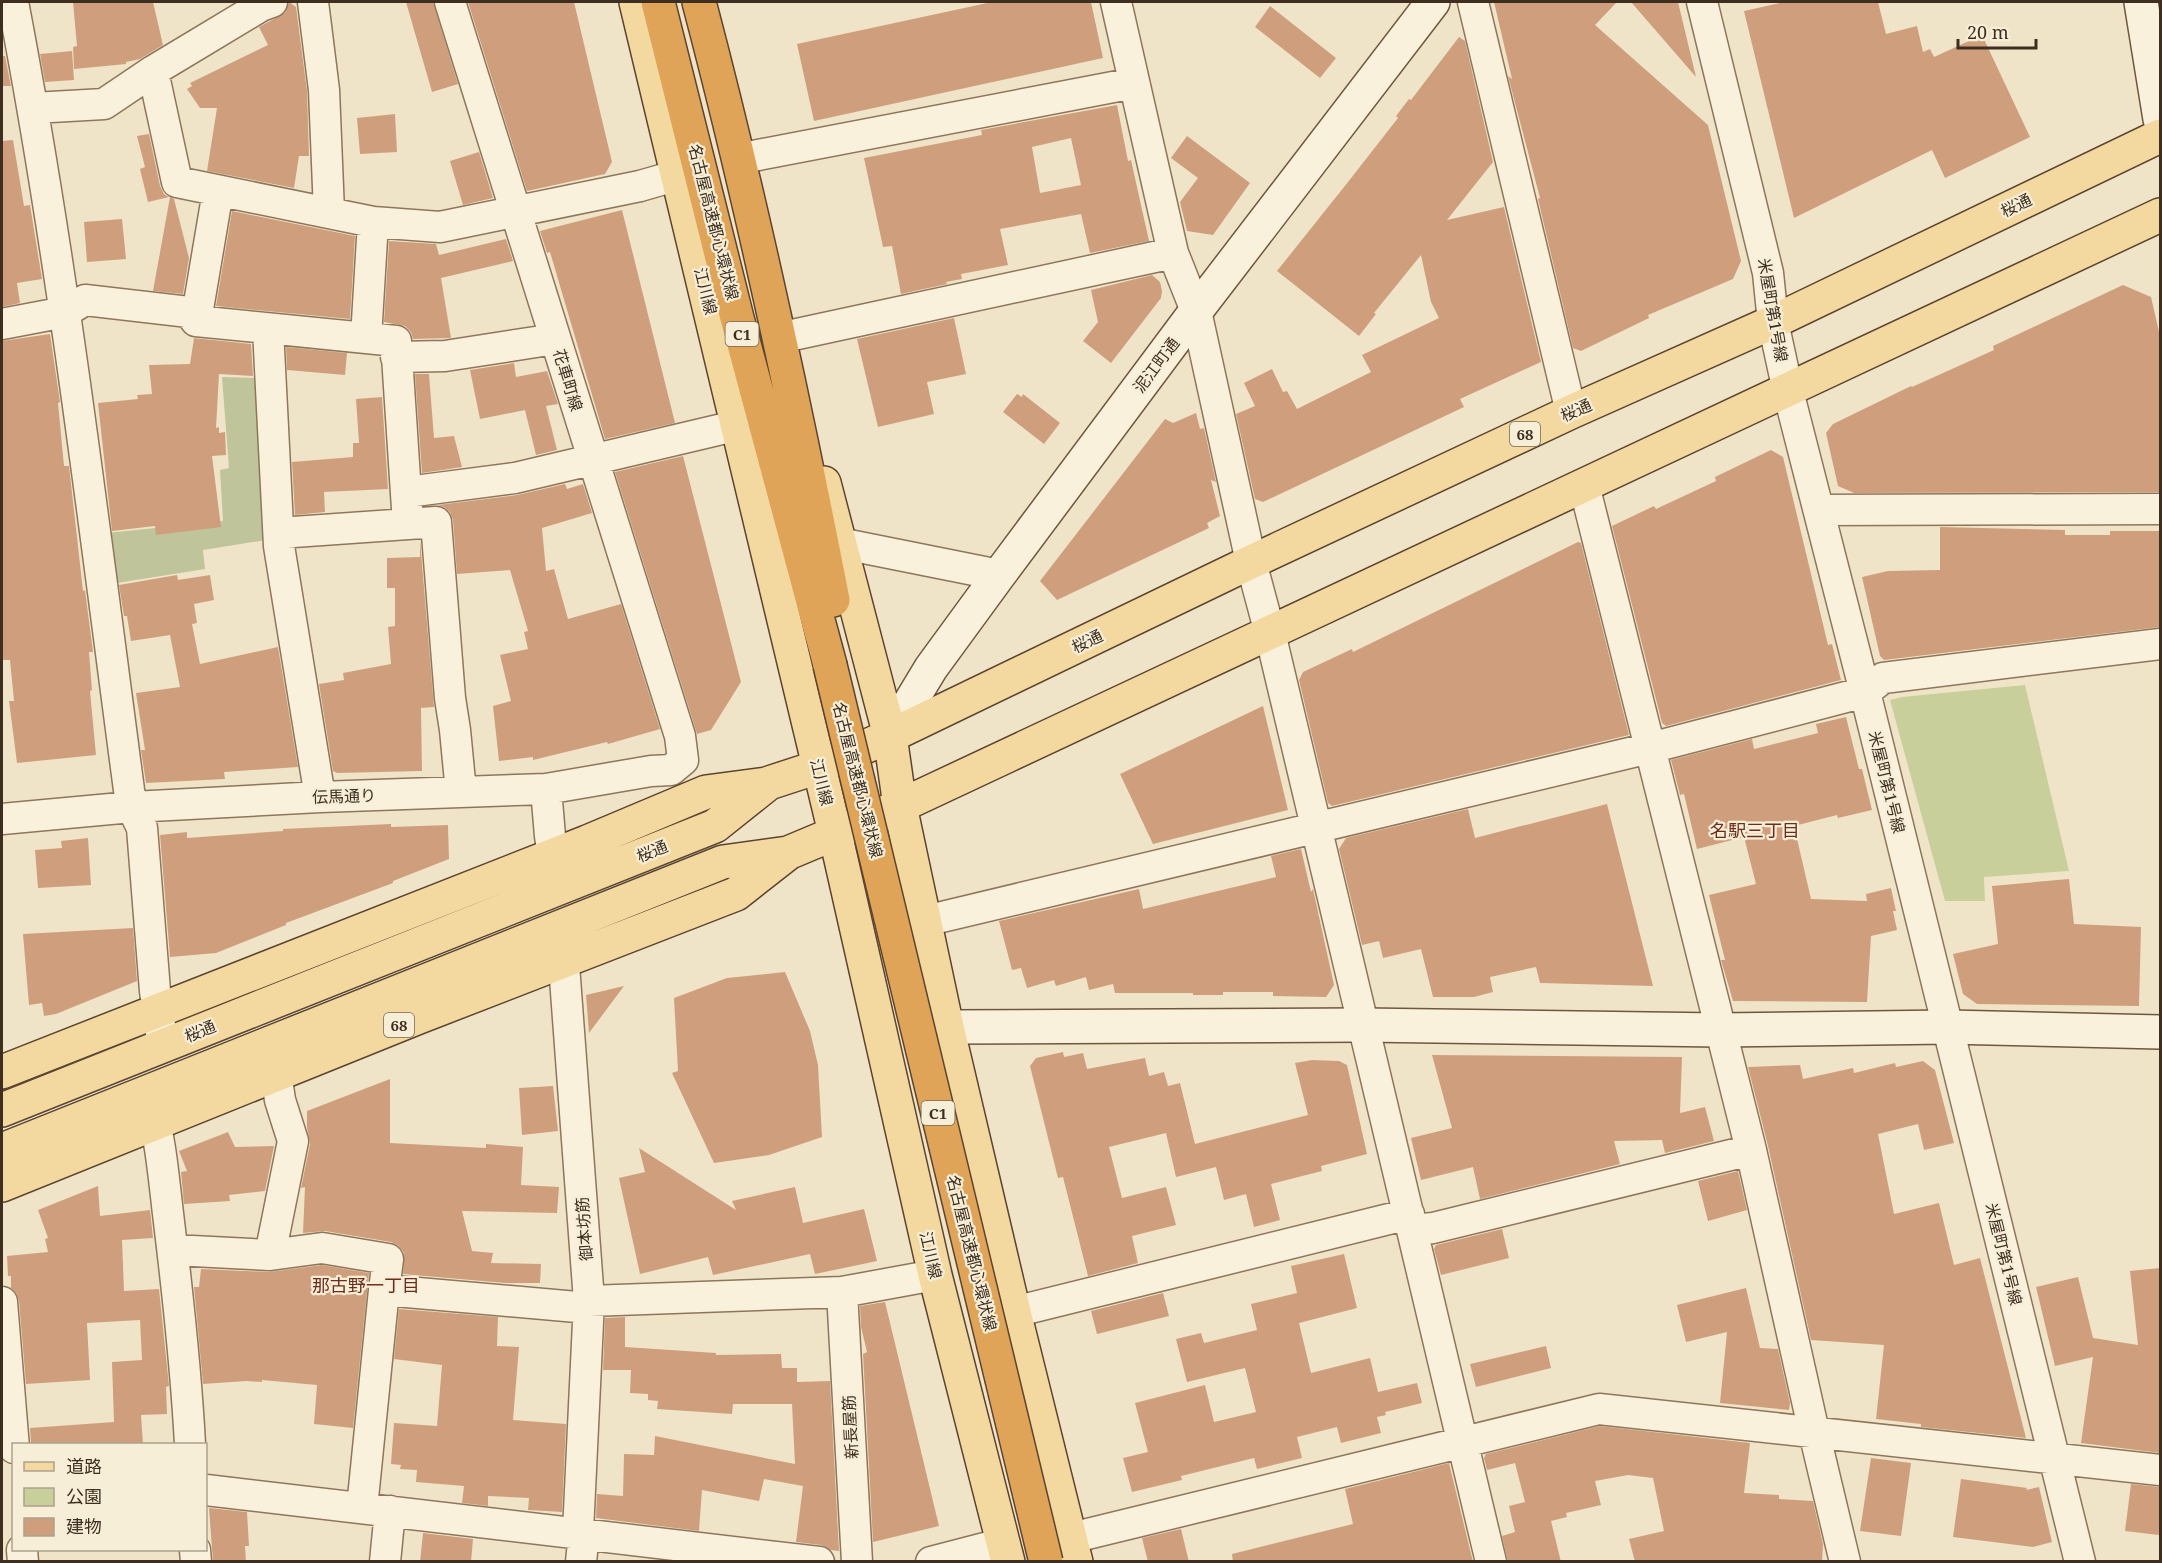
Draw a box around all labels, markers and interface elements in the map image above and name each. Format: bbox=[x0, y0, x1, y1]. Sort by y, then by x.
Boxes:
scale bar bbox=[1958, 12, 2036, 50]
text: 20 m bbox=[1967, 20, 2009, 44]
street label: 名古屋高速都心環状線 bbox=[684, 142, 744, 302]
street label: 桜通 bbox=[1997, 188, 2035, 222]
street label: 米屋町第1号線 bbox=[1753, 256, 1793, 364]
street label: 江川線 bbox=[690, 265, 722, 317]
road number: C1 bbox=[726, 322, 758, 346]
street label: 泥江町通 bbox=[1128, 333, 1184, 397]
street label: 花車町線 bbox=[548, 346, 588, 414]
street label: 桜通 bbox=[1557, 393, 1595, 427]
road number: 68 bbox=[1510, 422, 1540, 446]
street label: 桜通 bbox=[1068, 624, 1106, 658]
street label: 名古屋高速都心環状線 bbox=[828, 700, 888, 860]
street label: 米屋町第1号線 bbox=[1864, 728, 1910, 836]
street label: 江川線 bbox=[806, 756, 838, 808]
street label: 伝馬通り bbox=[312, 784, 376, 808]
district label: 名駅三丁目 bbox=[1710, 818, 1800, 842]
street label: 桜通 bbox=[633, 835, 671, 867]
road number: 68 bbox=[384, 1013, 414, 1037]
street label: 桜通 bbox=[181, 1015, 219, 1047]
road number: C1 bbox=[922, 1101, 954, 1125]
street label: 名古屋高速都心環状線 bbox=[942, 1173, 1002, 1333]
street label: 御本坊筋 bbox=[571, 1196, 597, 1262]
street label: 米屋町第1号線 bbox=[1981, 1200, 2027, 1308]
street label: 江川線 bbox=[915, 1229, 947, 1281]
district label: 那古野一丁目 bbox=[312, 1273, 420, 1297]
street label: 新長屋筋 bbox=[837, 1394, 863, 1460]
legend bbox=[12, 1443, 207, 1551]
text: 道路 bbox=[66, 1454, 102, 1478]
text: 公園 bbox=[66, 1484, 102, 1508]
text: 建物 bbox=[66, 1514, 102, 1538]

